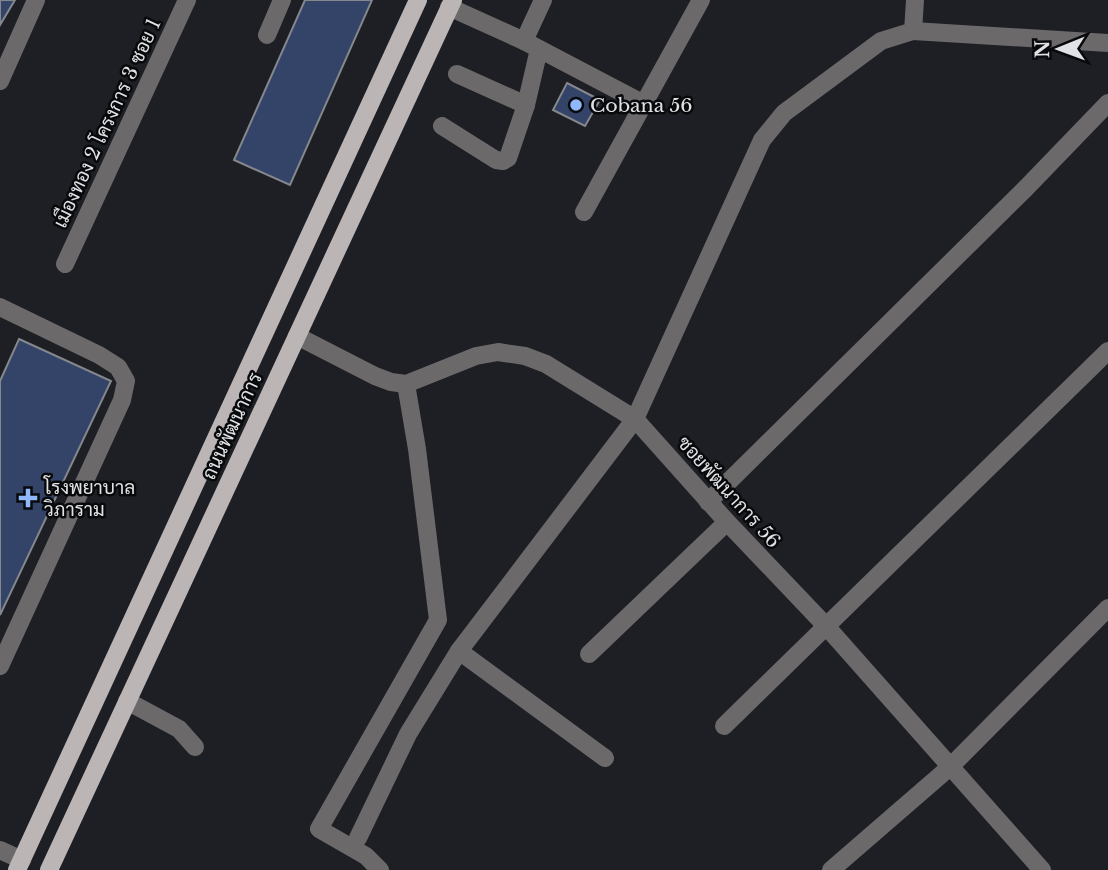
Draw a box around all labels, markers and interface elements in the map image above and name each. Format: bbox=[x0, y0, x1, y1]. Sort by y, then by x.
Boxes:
street label: เมืองทอง 2 โครงการ 3 ซอย 1 bbox=[47, 14, 166, 231]
north arrow bbox=[1024, 14, 1094, 84]
text: N bbox=[1031, 40, 1054, 58]
place label: Cobana 56 bbox=[590, 94, 693, 117]
marker: Cobana 56 bbox=[568, 97, 584, 113]
street label: ถนนพัฒนาการ bbox=[197, 369, 267, 483]
street label: ซอยพัฒนาการ 56 bbox=[673, 431, 785, 553]
place label: โรงพยาบาล วิภาราม bbox=[43, 475, 135, 521]
marker: โรงพยาบาล วิภาราม bbox=[18, 488, 38, 508]

